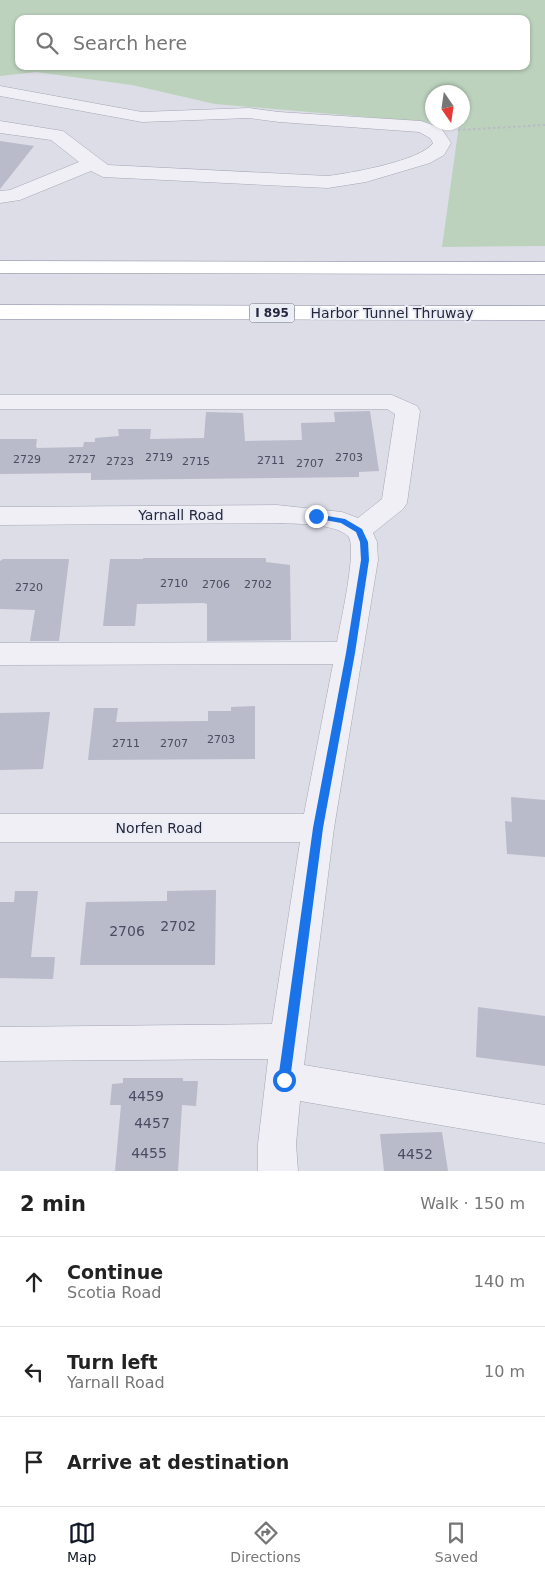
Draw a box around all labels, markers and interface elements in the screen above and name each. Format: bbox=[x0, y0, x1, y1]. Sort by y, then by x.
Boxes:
search box bbox=[15, 15, 530, 70]
icon: search bbox=[33, 29, 61, 57]
text: Search here bbox=[73, 32, 187, 54]
north arrow bbox=[425, 85, 470, 130]
road number: I 895 bbox=[250, 304, 294, 322]
street label: Harbor Tunnel Thruway bbox=[311, 305, 473, 321]
house number: 2719 bbox=[145, 451, 173, 464]
house number: 2703 bbox=[335, 451, 363, 464]
house number: 2729 bbox=[13, 453, 41, 466]
house number: 2727 bbox=[68, 453, 96, 466]
house number: 2711 bbox=[257, 454, 285, 467]
house number: 2723 bbox=[106, 455, 134, 468]
house number: 2715 bbox=[182, 455, 210, 468]
house number: 2707 bbox=[296, 457, 324, 470]
route end bbox=[305, 505, 328, 528]
street label: Yarnall Road bbox=[137, 507, 224, 523]
house number: 2710 bbox=[160, 577, 188, 590]
house number: 2706 bbox=[202, 578, 230, 591]
house number: 2702 bbox=[244, 578, 272, 591]
house number: 2720 bbox=[15, 581, 43, 594]
house number: 2703 bbox=[207, 733, 235, 746]
house number: 2711 bbox=[112, 737, 140, 750]
house number: 2707 bbox=[160, 737, 188, 750]
street label: Norfen Road bbox=[116, 820, 202, 836]
house number: 2702 bbox=[160, 918, 196, 934]
house number: 2706 bbox=[109, 923, 145, 939]
route start bbox=[273, 1069, 296, 1092]
house number: 4459 bbox=[128, 1088, 164, 1104]
house number: 4457 bbox=[134, 1115, 170, 1131]
house number: 4455 bbox=[131, 1145, 167, 1161]
house number: 4452 bbox=[397, 1146, 433, 1162]
text: 2 min bbox=[20, 1192, 86, 1216]
text: Walk · 150 m bbox=[420, 1194, 525, 1213]
text: Continue bbox=[67, 1261, 163, 1283]
icon: ahead bbox=[20, 1268, 48, 1296]
text: 140 m bbox=[474, 1272, 525, 1291]
text: Scotia Road bbox=[67, 1283, 162, 1302]
text: Turn left bbox=[67, 1351, 158, 1373]
icon: left bbox=[20, 1358, 48, 1386]
text: 10 m bbox=[484, 1362, 525, 1381]
text: Yarnall Road bbox=[67, 1373, 165, 1392]
icon: arrive bbox=[20, 1448, 48, 1476]
text: Arrive at destination bbox=[67, 1451, 289, 1473]
tab: Map bbox=[67, 1519, 96, 1565]
tab: Directions bbox=[230, 1519, 301, 1565]
tab: Saved bbox=[435, 1519, 478, 1565]

